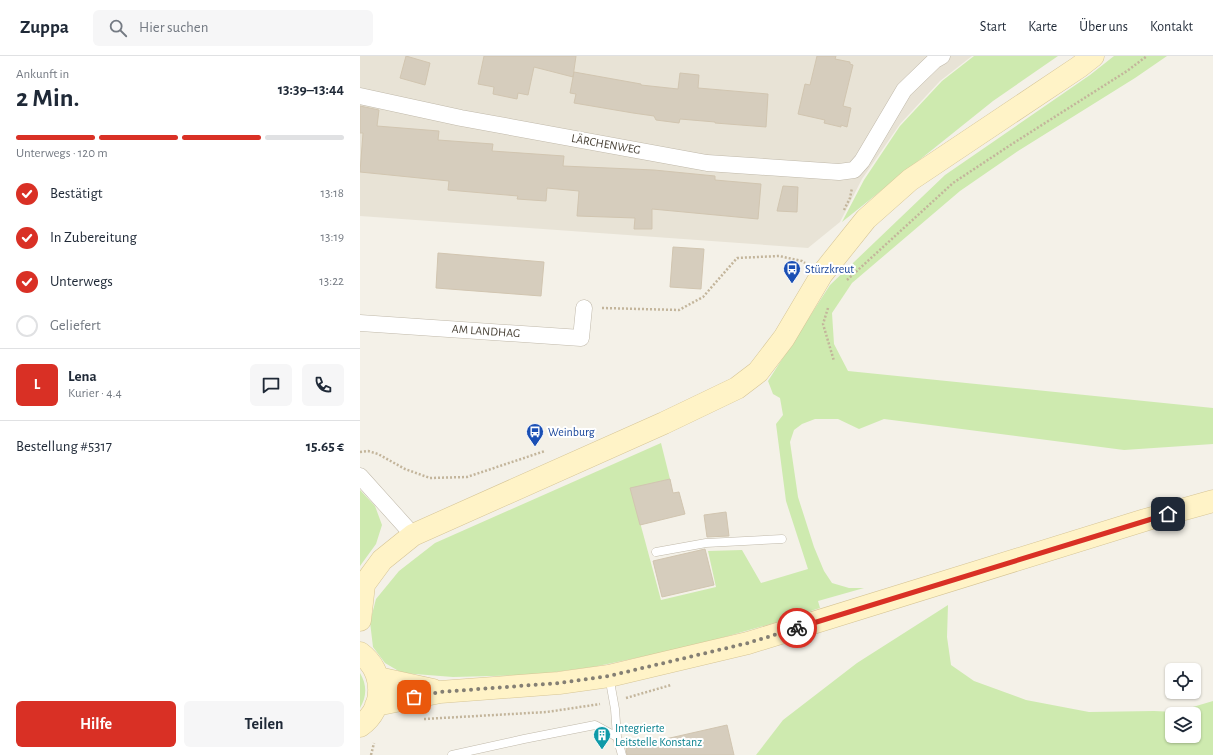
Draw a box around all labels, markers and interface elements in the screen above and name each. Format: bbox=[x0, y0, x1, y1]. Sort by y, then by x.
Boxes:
search box bbox=[93, 10, 373, 46]
icon: search bbox=[107, 17, 129, 39]
text: Zuppa bbox=[20, 18, 69, 37]
text: Hier suchen bbox=[139, 20, 208, 35]
text: Start bbox=[980, 20, 1006, 34]
text: Karte bbox=[1028, 20, 1057, 34]
text: Über uns bbox=[1079, 20, 1128, 34]
text: Kontakt bbox=[1150, 20, 1193, 34]
text: Ankunft in bbox=[16, 68, 69, 81]
text: 13:39–13:44 bbox=[278, 82, 344, 97]
text: 2 Min. bbox=[16, 85, 79, 111]
street label: LÄRCHENWEG bbox=[570, 131, 642, 156]
text: Unterwegs · 120 m bbox=[16, 147, 108, 160]
icon: check bbox=[16, 183, 38, 205]
text: Bestätigt bbox=[50, 186, 103, 201]
text: 13:18 bbox=[321, 187, 344, 200]
icon: check bbox=[16, 227, 38, 249]
text: In Zubereitung bbox=[50, 230, 137, 245]
text: 13:19 bbox=[321, 231, 344, 244]
bus stop icon: Stürzkreut bbox=[782, 259, 802, 284]
place label: Stürzkreut bbox=[805, 263, 854, 275]
icon: check bbox=[16, 271, 38, 293]
text: Unterwegs bbox=[50, 274, 113, 289]
text: 13:22 bbox=[319, 275, 344, 288]
text: Geliefert bbox=[50, 318, 101, 333]
street label: AM LANDHAG bbox=[451, 323, 521, 339]
button: chat bbox=[250, 364, 292, 406]
button: phone bbox=[302, 364, 344, 406]
text: Lena bbox=[68, 369, 97, 384]
text: L bbox=[34, 377, 40, 392]
text: Kurier · 4.4 bbox=[68, 387, 122, 400]
bus stop icon: Weinburg bbox=[525, 422, 545, 447]
place label: Weinburg bbox=[548, 426, 595, 438]
text: Bestellung #5317 bbox=[16, 439, 112, 454]
text: 15.65 € bbox=[306, 439, 344, 454]
pin bbox=[1151, 497, 1185, 531]
icon: home bbox=[1157, 503, 1179, 525]
courier bbox=[777, 608, 817, 648]
icon: bike bbox=[786, 617, 808, 639]
map controls bbox=[1165, 663, 1201, 743]
button: locate bbox=[1165, 663, 1201, 699]
pin bbox=[397, 680, 431, 714]
icon: bag bbox=[403, 686, 425, 708]
button: Hilfe bbox=[16, 701, 176, 747]
button: Teilen bbox=[184, 701, 344, 747]
button: layers bbox=[1165, 707, 1201, 743]
place label: Integrierte Leitstelle Konstanz bbox=[615, 722, 702, 748]
building icon: Integrierte Leitstelle Konstanz bbox=[592, 725, 612, 750]

